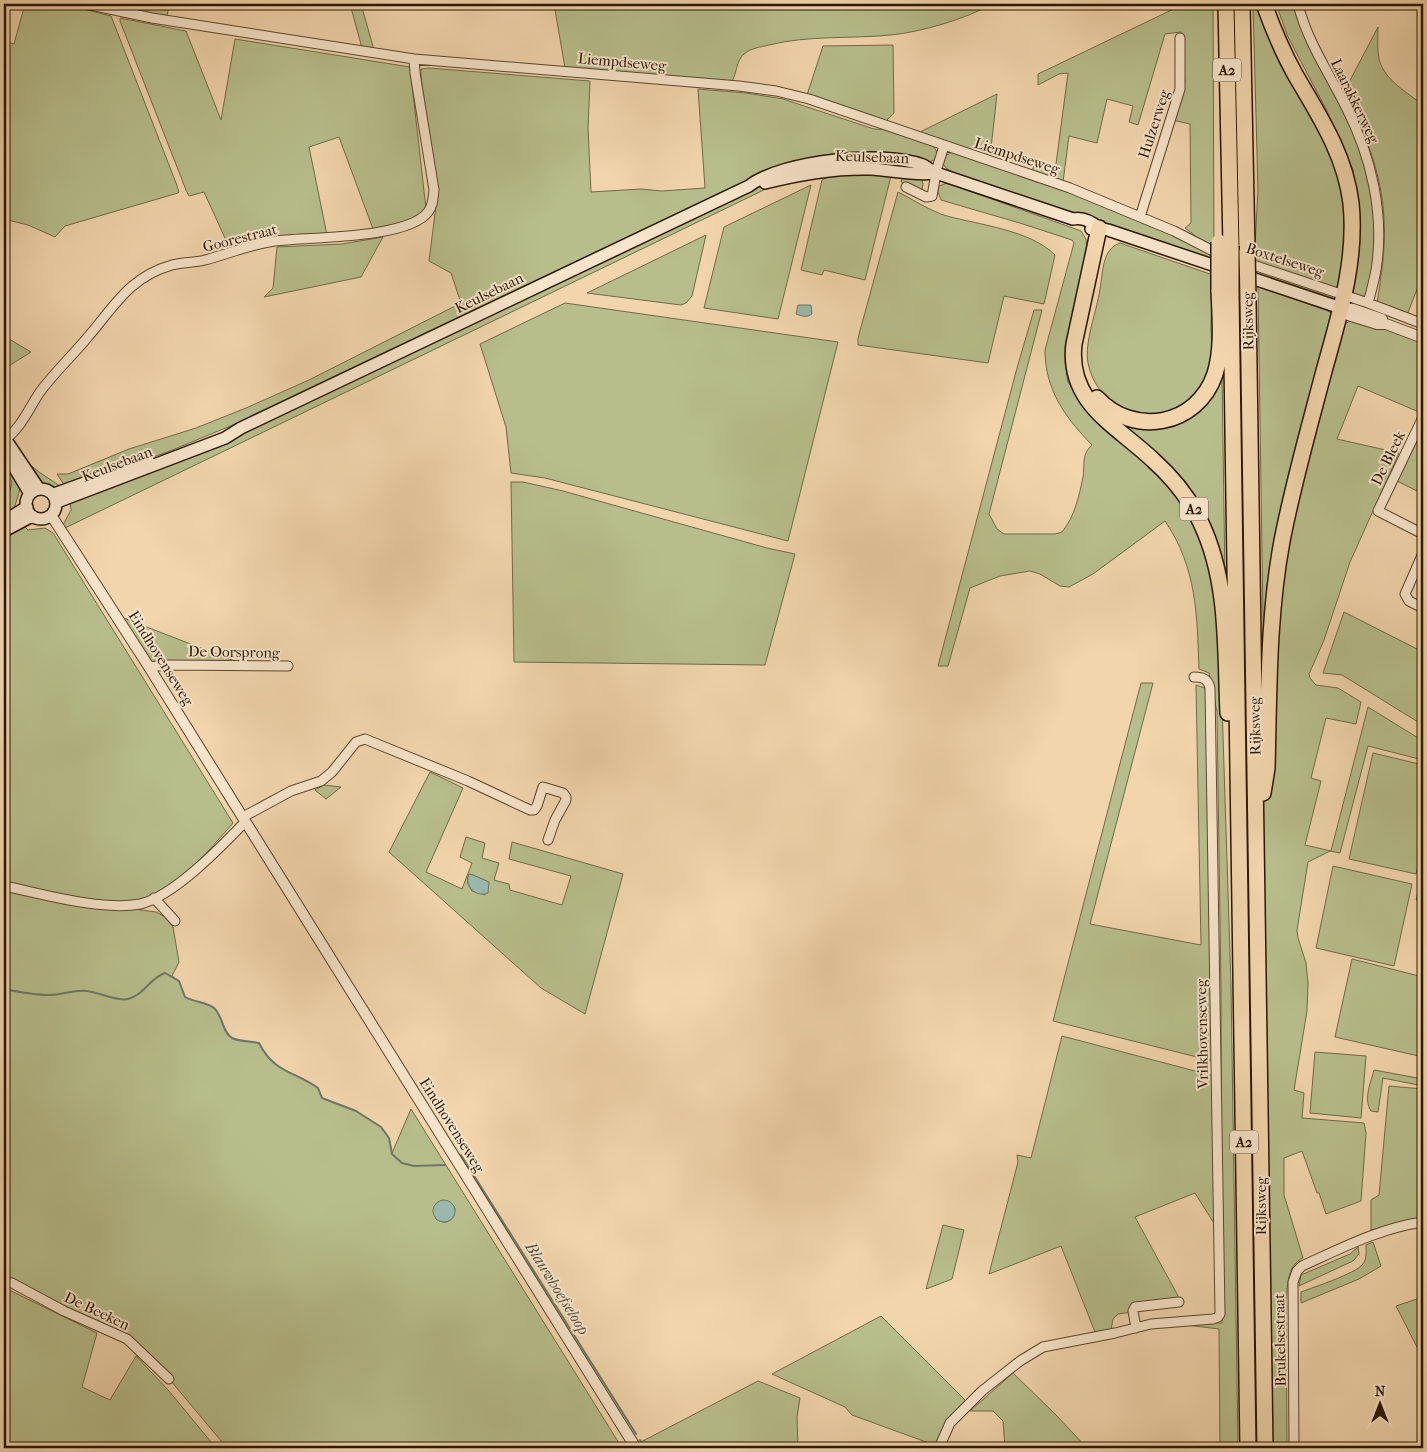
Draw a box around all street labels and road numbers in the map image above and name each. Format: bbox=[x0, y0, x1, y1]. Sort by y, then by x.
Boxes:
street label: Liempdseweg bbox=[577, 49, 668, 75]
street label: Laarakkerweg bbox=[1327, 56, 1384, 147]
road number: A2 bbox=[1213, 58, 1241, 82]
street label: Hulzerweg bbox=[1134, 86, 1174, 161]
street label: Liempdseweg bbox=[972, 134, 1063, 179]
street label: Keulsebaan bbox=[835, 147, 910, 167]
street label: Goorestraat bbox=[201, 220, 280, 256]
street label: Boxtelseweg bbox=[1244, 239, 1327, 281]
street label: Keulsebaan bbox=[452, 269, 526, 317]
street label: Rijksweg bbox=[1238, 291, 1258, 350]
street label: De Bleek bbox=[1367, 428, 1409, 488]
street label: Keulsebaan bbox=[79, 442, 155, 486]
road number: A2 bbox=[1180, 498, 1208, 520]
street label: Eindhovenseweg bbox=[125, 607, 198, 710]
street label: De Oorsprong bbox=[188, 642, 281, 662]
street label: Rijksweg bbox=[1245, 696, 1265, 755]
street label: Vrilkhovenseweg bbox=[1192, 978, 1212, 1090]
street label: Eindhovenseweg bbox=[416, 1074, 489, 1177]
road number: A2 bbox=[1230, 1130, 1258, 1154]
street label: Rijksweg bbox=[1252, 1176, 1270, 1235]
street label: De Beeken bbox=[61, 1288, 133, 1334]
street label: Brukelsestraat bbox=[1270, 1293, 1290, 1387]

